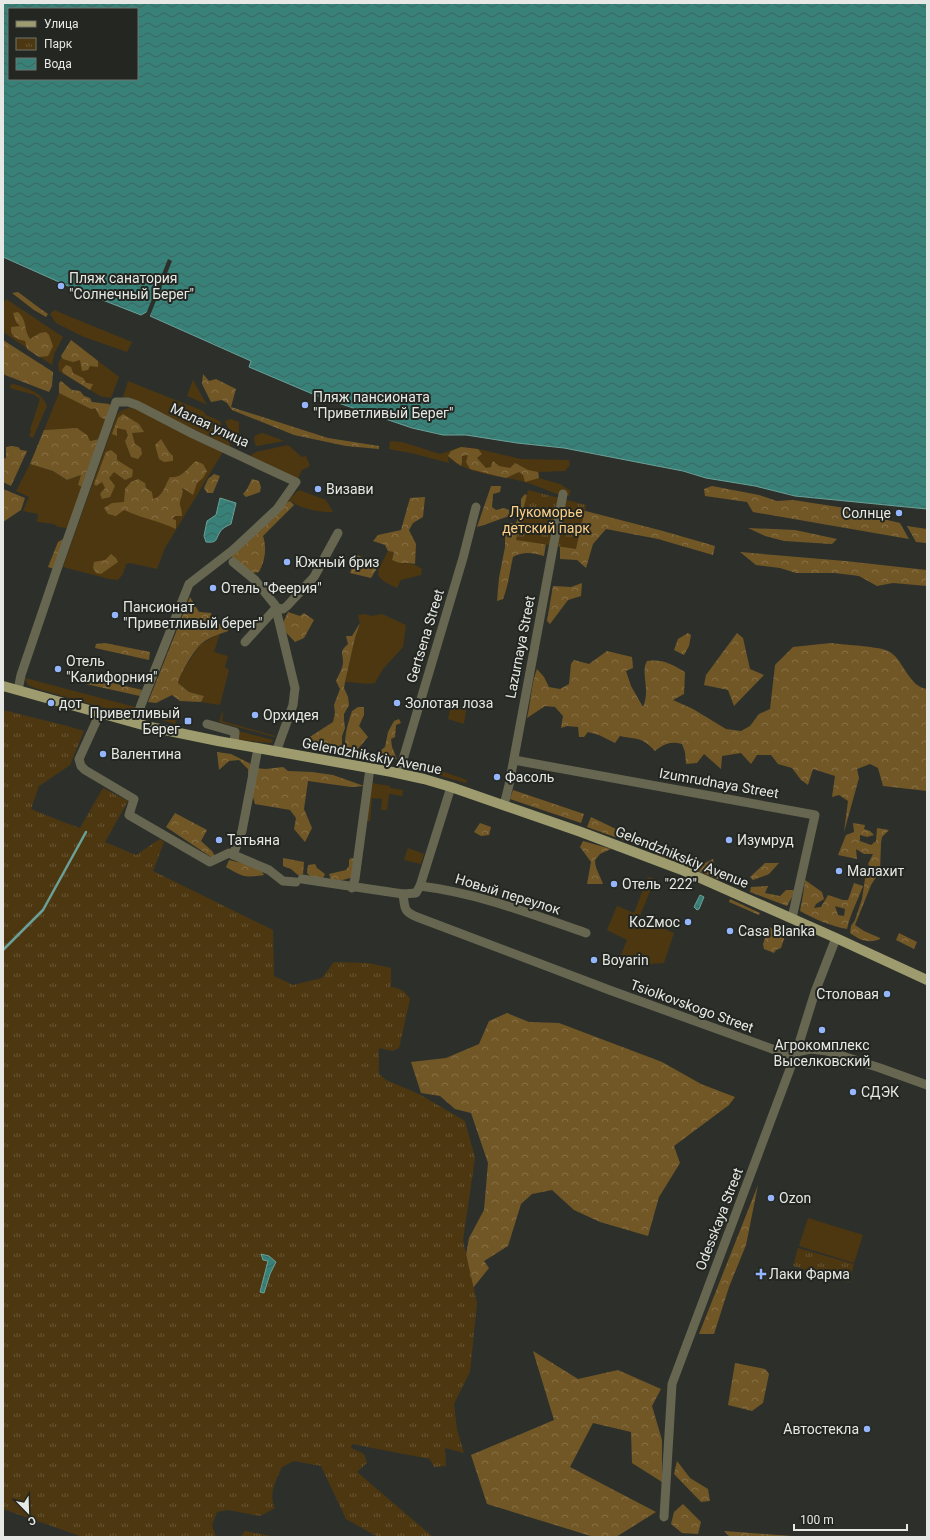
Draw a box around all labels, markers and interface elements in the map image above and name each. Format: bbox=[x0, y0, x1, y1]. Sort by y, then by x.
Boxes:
legend bbox=[8, 8, 138, 80]
text: Улица bbox=[44, 17, 79, 31]
text: Парк bbox=[44, 37, 73, 51]
text: Вода bbox=[44, 57, 72, 71]
place label: Пляж санатория "Солнечный Берег" bbox=[69, 270, 194, 302]
marker: Пляж санатория "Солнечный Берег" bbox=[56, 281, 66, 291]
place label: Пляж пансионата "Приветливый Берег" bbox=[313, 389, 453, 421]
street label: Малая улица bbox=[168, 400, 252, 450]
marker: Пляж пансионата "Приветливый Берег" bbox=[300, 400, 310, 410]
place label: Визави bbox=[326, 481, 374, 497]
marker: Визави bbox=[313, 484, 323, 494]
park label: Лукоморье детский парк bbox=[502, 504, 590, 536]
place label: Солнце bbox=[842, 505, 891, 521]
marker: Солнце bbox=[894, 508, 904, 518]
place label: Южный бриз bbox=[295, 554, 379, 570]
marker: Южный бриз bbox=[282, 557, 292, 567]
place label: Отель "Феерия" bbox=[221, 580, 322, 596]
marker: Отель "Феерия" bbox=[208, 583, 218, 593]
street label: Gertsena Street bbox=[403, 587, 447, 685]
street label: Lazurnaya Street bbox=[502, 594, 538, 700]
place label: Пансионат "Приветливый берег" bbox=[123, 599, 262, 631]
marker: Пансионат "Приветливый берег" bbox=[110, 610, 120, 620]
place label: Отель "Калифорния" bbox=[66, 653, 158, 685]
marker: Отель "Калифорния" bbox=[53, 664, 63, 674]
place label: дот bbox=[59, 695, 82, 711]
place label: Золотая лоза bbox=[405, 695, 493, 711]
marker: дот bbox=[46, 698, 56, 708]
marker: Золотая лоза bbox=[392, 698, 402, 708]
place label: Приветливый Берег bbox=[89, 705, 180, 737]
place label: Орхидея bbox=[263, 707, 319, 723]
marker: Орхидея bbox=[250, 710, 260, 720]
marker: Приветливый Берег bbox=[183, 716, 193, 726]
street label: Gelendzhikskiy Avenue bbox=[301, 735, 443, 777]
place label: Валентина bbox=[111, 746, 181, 762]
marker: Валентина bbox=[98, 749, 108, 759]
street label: Izumrudnaya Street bbox=[658, 765, 780, 801]
place label: Фасоль bbox=[505, 769, 554, 785]
marker: Фасоль bbox=[492, 772, 502, 782]
street label: Gelendzhikskiy Avenue bbox=[613, 823, 751, 891]
place label: Татьяна bbox=[227, 832, 280, 848]
place label: Изумруд bbox=[737, 832, 794, 848]
marker: Татьяна bbox=[214, 835, 224, 845]
marker: Изумруд bbox=[724, 835, 734, 845]
place label: Малахит bbox=[847, 863, 905, 879]
marker: Малахит bbox=[834, 866, 844, 876]
street label: Новый переулок bbox=[453, 870, 563, 918]
place label: Отель "222" bbox=[622, 876, 697, 892]
marker: Отель "222" bbox=[609, 879, 619, 889]
place label: КоZмос bbox=[629, 914, 680, 930]
marker: КоZмос bbox=[683, 917, 693, 927]
place label: Casa Blanka bbox=[738, 923, 815, 939]
marker: Casa Blanka bbox=[725, 926, 735, 936]
place label: Boyarin bbox=[602, 952, 649, 968]
marker: Boyarin bbox=[589, 955, 599, 965]
street label: Tsiolkovskogo Street bbox=[628, 976, 756, 1036]
place label: Столовая bbox=[816, 986, 879, 1002]
marker: Столовая bbox=[882, 989, 892, 999]
marker: Агрокомплекс Выселковский bbox=[817, 1025, 827, 1035]
place label: Агрокомплекс Выселковский bbox=[774, 1037, 870, 1069]
place label: СДЭК bbox=[861, 1084, 899, 1100]
marker: СДЭК bbox=[848, 1087, 858, 1097]
street label: Odesskaya Street bbox=[692, 1165, 746, 1273]
place label: Ozon bbox=[779, 1190, 811, 1206]
marker: Ozon bbox=[766, 1193, 776, 1203]
place label: Лаки Фарма bbox=[769, 1266, 850, 1282]
marker: Лаки Фарма bbox=[756, 1269, 766, 1279]
place label: Автостекла bbox=[783, 1421, 859, 1437]
marker: Автостекла bbox=[862, 1424, 872, 1434]
north arrow bbox=[8, 1492, 48, 1532]
scale bar bbox=[794, 1506, 907, 1532]
text: С bbox=[26, 1513, 38, 1528]
text: 100 m bbox=[800, 1513, 834, 1527]

